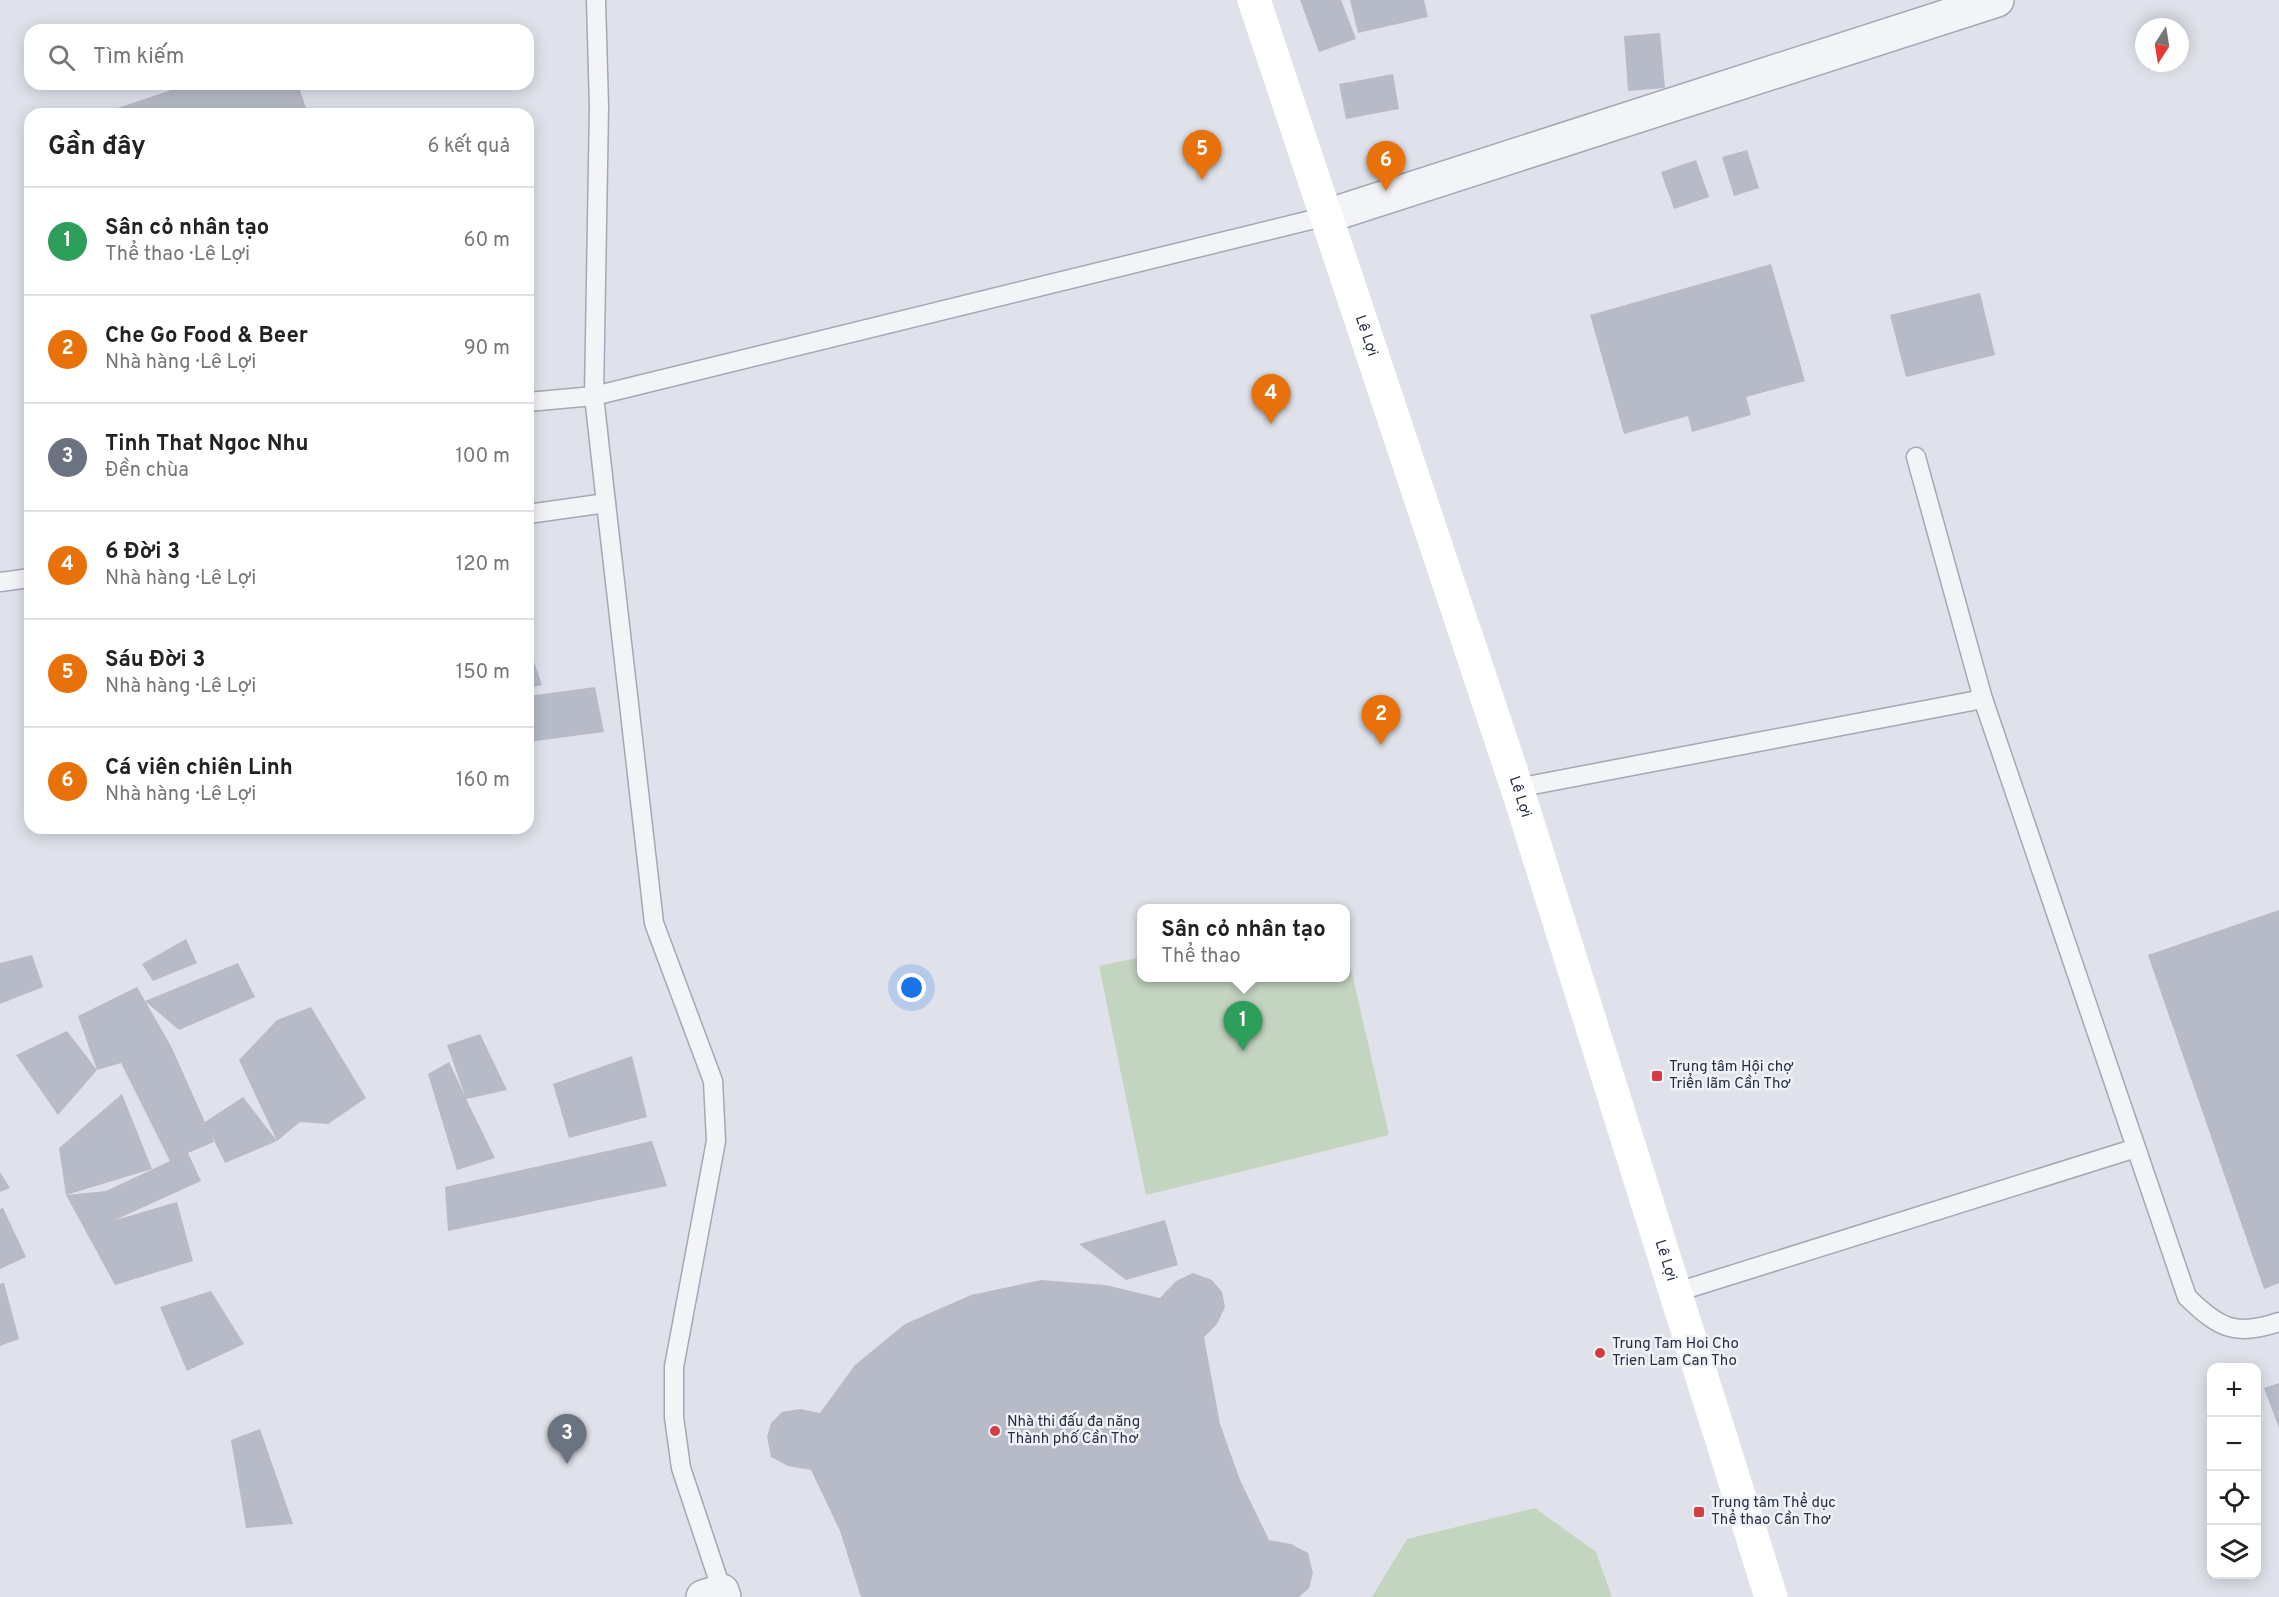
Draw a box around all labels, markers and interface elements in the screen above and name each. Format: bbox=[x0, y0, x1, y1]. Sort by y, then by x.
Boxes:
north arrow bbox=[2135, 18, 2189, 72]
search box bbox=[24, 24, 534, 90]
icon: search bbox=[45, 41, 78, 74]
text: Tìm kiếm bbox=[93, 44, 184, 71]
pin: 5 bbox=[1182, 130, 1222, 180]
text: Gần đây bbox=[48, 131, 146, 164]
text: 6 kết quả bbox=[427, 134, 510, 160]
pin: 6 bbox=[1366, 142, 1406, 191]
text: Sân cỏ nhân tạo bbox=[105, 215, 269, 242]
text: 1 bbox=[64, 228, 72, 254]
text: 60 m bbox=[464, 228, 510, 254]
text: Thể thao · Lê Lợi bbox=[105, 242, 250, 268]
street label: Lê Lợi bbox=[1350, 313, 1382, 359]
text: Che Go Food & Beer bbox=[105, 323, 308, 350]
text: 2 bbox=[61, 336, 74, 362]
text: 90 m bbox=[464, 336, 510, 362]
text: Nhà hàng · Lê Lợi bbox=[105, 350, 256, 376]
pin: 4 bbox=[1252, 374, 1290, 424]
text: Tinh That Ngoc Nhu bbox=[105, 431, 309, 458]
text: 3 bbox=[62, 444, 74, 470]
text: 100 m bbox=[455, 444, 510, 470]
text: Đền chùa bbox=[105, 458, 189, 484]
text: 6 Đời 3 bbox=[105, 539, 180, 566]
text: 4 bbox=[61, 552, 74, 578]
text: 120 m bbox=[456, 552, 510, 578]
text: Nhà hàng · Lê Lợi bbox=[105, 566, 256, 592]
text: Sáu Đời 3 bbox=[105, 647, 206, 674]
text: 5 bbox=[61, 660, 74, 686]
text: 150 m bbox=[456, 660, 510, 686]
text: Nhà hàng · Lê Lợi bbox=[105, 674, 256, 700]
pin: 2 bbox=[1362, 696, 1400, 745]
text: Cá viên chiên Linh bbox=[105, 755, 293, 782]
text: 6 bbox=[61, 768, 74, 794]
text: 160 m bbox=[456, 768, 510, 794]
street label: Lê Lợi bbox=[1504, 774, 1535, 820]
text: Nhà hàng · Lê Lợi bbox=[105, 782, 256, 808]
popup bbox=[1137, 904, 1350, 982]
text: Sân cỏ nhân tạo bbox=[1161, 917, 1326, 944]
text: Thể thao bbox=[1161, 944, 1241, 970]
your location bbox=[897, 973, 926, 1002]
pin: 1 bbox=[1224, 1002, 1262, 1051]
place label: Trung tâm Hội chợ Triển lãm Cần Thơ bbox=[1669, 1058, 1793, 1094]
marker: Trung tâm Hội chợ Triển lãm Cần Thơ bbox=[1650, 1069, 1664, 1083]
street label: Lê Lợi bbox=[1650, 1237, 1681, 1284]
place label: Trung Tam Hoi Cho Trien Lam Can Tho bbox=[1612, 1335, 1739, 1371]
marker: Trung Tam Hoi Cho Trien Lam Can Tho bbox=[1593, 1346, 1607, 1360]
map controls bbox=[2207, 1363, 2261, 1579]
button: + bbox=[2207, 1363, 2261, 1417]
place label: Nhà thi đấu đa năng Thành phố Cần Thơ bbox=[1007, 1412, 1140, 1449]
pin: 3 bbox=[548, 1414, 586, 1464]
button: − bbox=[2207, 1417, 2261, 1471]
marker: Nhà thi đấu đa năng Thành phố Cần Thơ bbox=[988, 1424, 1002, 1438]
button: locate bbox=[2207, 1471, 2261, 1525]
place label: Trung tâm Thể dục Thể thao Cần Thơ bbox=[1711, 1492, 1836, 1530]
marker: Trung tâm Thể dục Thể thao Cần Thơ bbox=[1692, 1505, 1706, 1519]
button: layers bbox=[2207, 1525, 2261, 1579]

